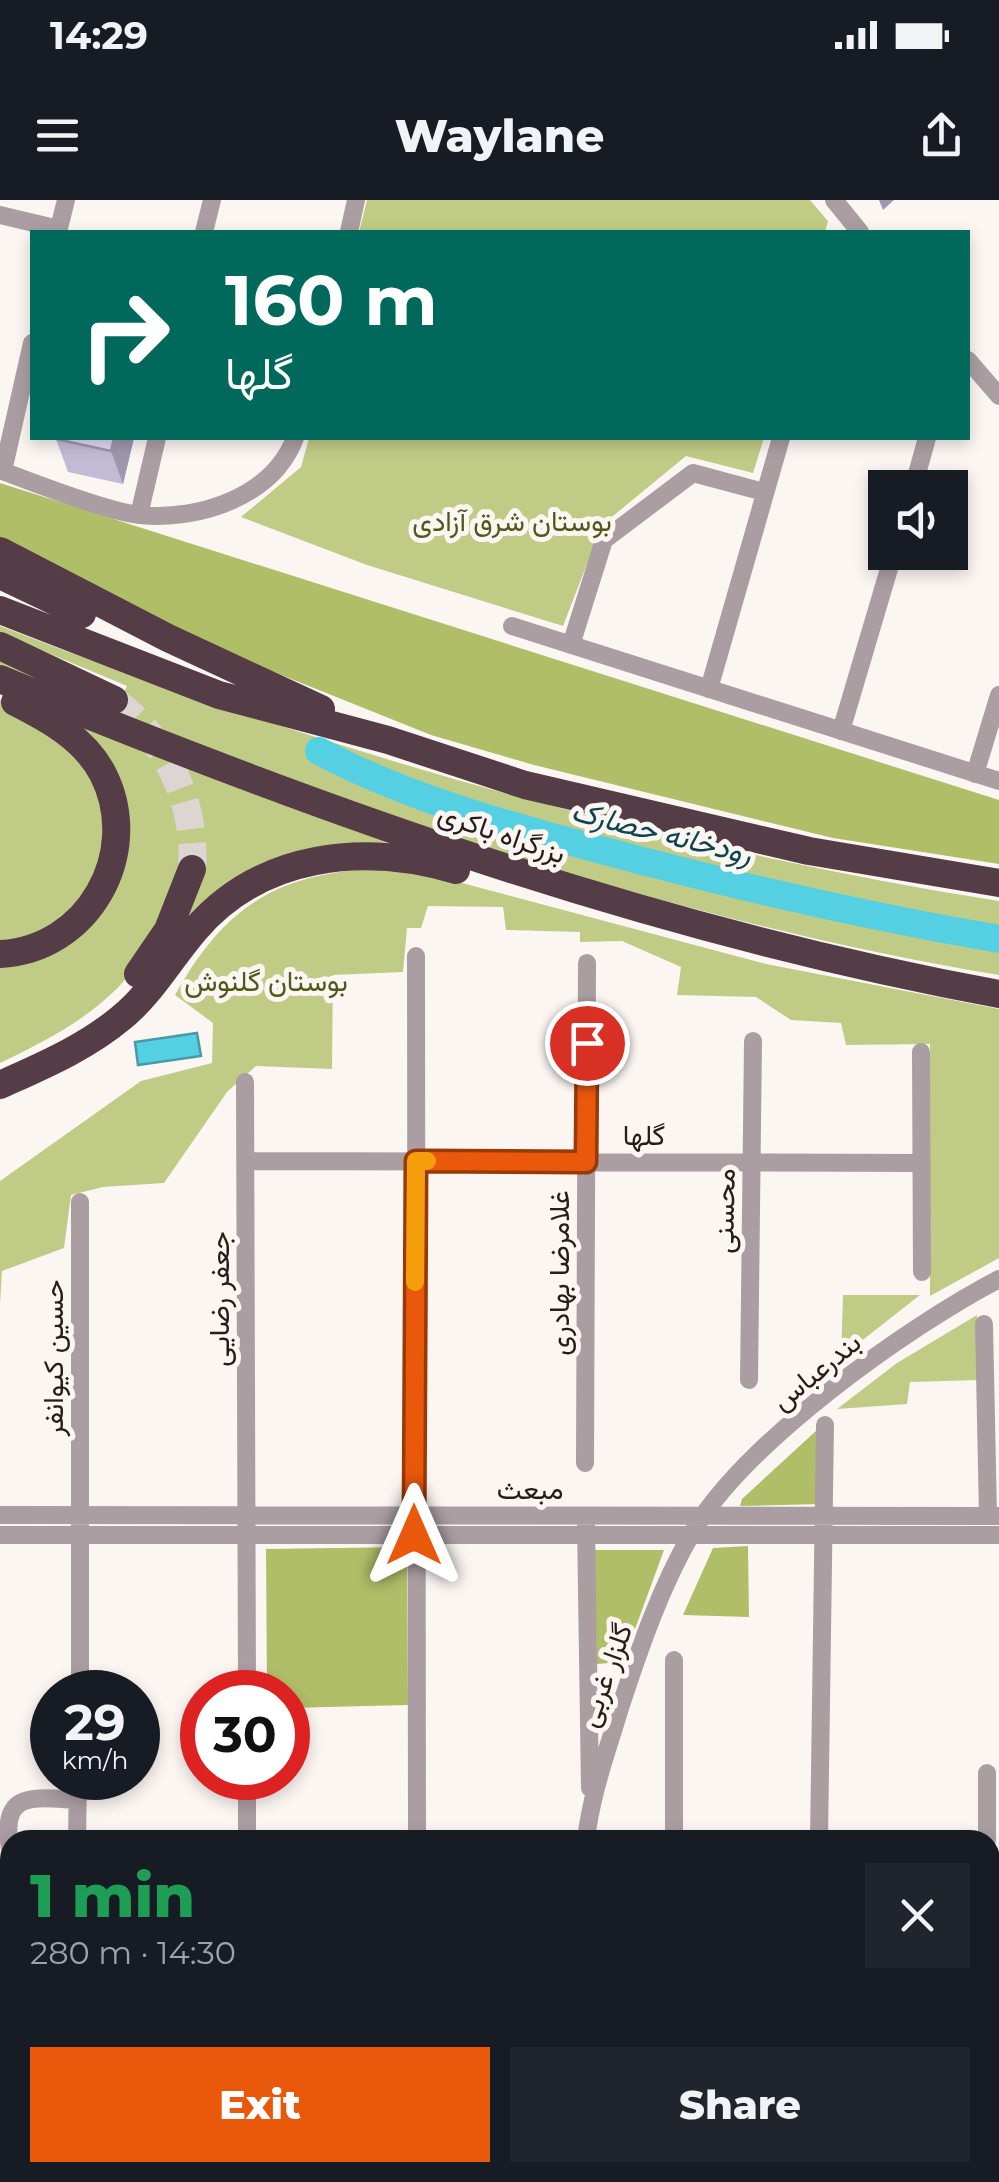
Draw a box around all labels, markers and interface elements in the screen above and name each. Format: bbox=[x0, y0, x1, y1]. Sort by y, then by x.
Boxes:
text: 14:29 bbox=[50, 12, 148, 59]
icon: menu bbox=[30, 108, 85, 163]
text: Waylane bbox=[395, 108, 604, 163]
icon: share bbox=[914, 108, 969, 163]
text: 160 m bbox=[225, 257, 438, 343]
icon: right bbox=[60, 270, 190, 400]
text: گلها bbox=[225, 345, 293, 400]
map controls bbox=[868, 470, 968, 570]
button: sound bbox=[868, 470, 968, 570]
park label: بوستان شرق آزادی bbox=[412, 504, 612, 539]
water label: رودخانه حصارک bbox=[568, 792, 756, 872]
street label: بزرگراه باکری bbox=[434, 795, 570, 872]
park label: بوستان گلنوش bbox=[184, 964, 348, 999]
pin bbox=[545, 1001, 630, 1086]
icon: arrive bbox=[560, 1016, 615, 1071]
street label: گلها bbox=[623, 1118, 665, 1153]
street label: محسنی bbox=[706, 1168, 742, 1254]
street label: غلامرضا بهادری bbox=[542, 1190, 577, 1356]
street label: جعفر رضایی bbox=[202, 1231, 237, 1367]
street label: حسین کیوانفر bbox=[36, 1280, 71, 1437]
street label: بندرعباس bbox=[765, 1325, 868, 1418]
street label: مبعث bbox=[497, 1472, 563, 1506]
position arrow bbox=[362, 1483, 466, 1587]
street label: گلزار غربی bbox=[571, 1619, 640, 1732]
speed limit sign: 30 bbox=[180, 1670, 310, 1800]
text: 29 bbox=[64, 1692, 126, 1753]
text: km/h bbox=[62, 1745, 128, 1775]
text: 1 min bbox=[30, 1859, 195, 1932]
button: close bbox=[865, 1863, 970, 1968]
text: 280 m · 14:30 bbox=[30, 1933, 236, 1972]
button: Exit bbox=[30, 2047, 490, 2162]
button: Share bbox=[510, 2047, 970, 2162]

